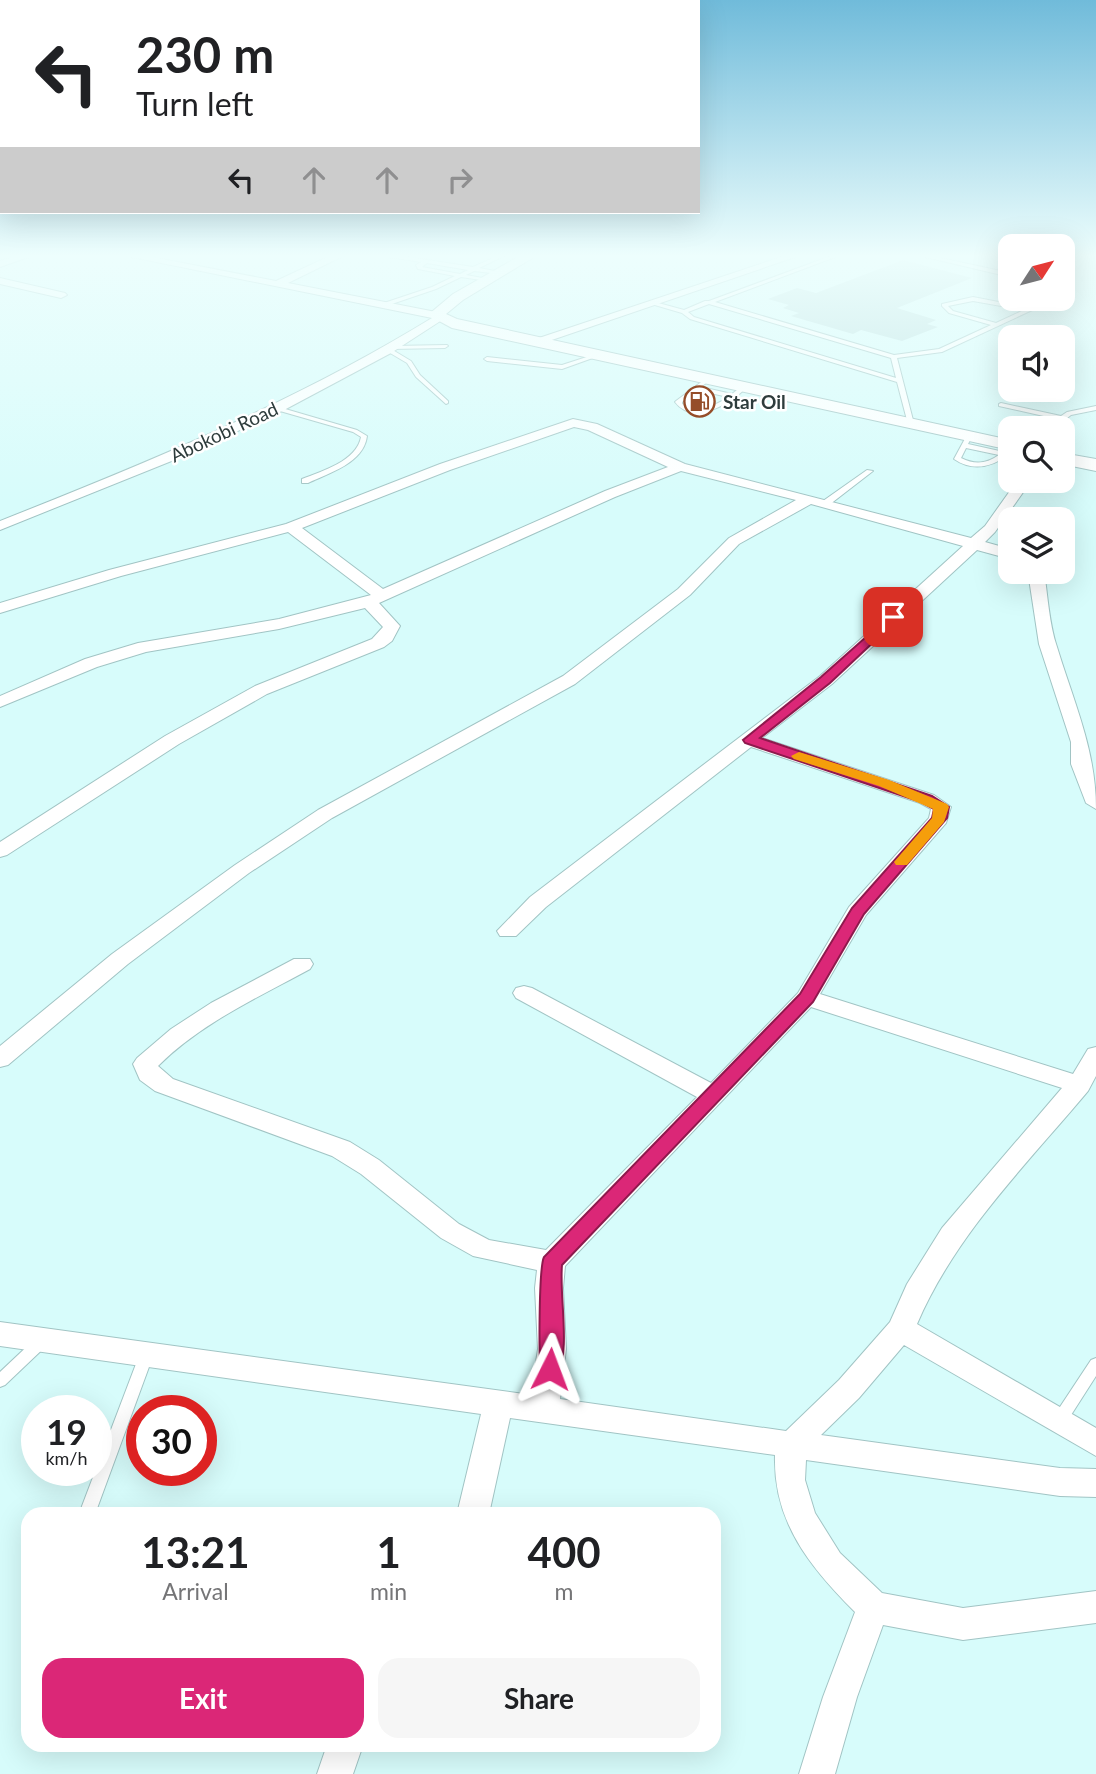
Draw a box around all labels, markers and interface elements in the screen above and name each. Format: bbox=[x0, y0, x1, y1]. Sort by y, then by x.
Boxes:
text: 230 m bbox=[136, 25, 274, 83]
icon: left bbox=[21, 28, 112, 119]
text: Turn left bbox=[136, 84, 253, 123]
icon: left bbox=[222, 161, 260, 199]
icon: ahead bbox=[295, 161, 333, 199]
icon: ahead bbox=[368, 161, 406, 199]
icon: right bbox=[441, 161, 479, 199]
north arrow bbox=[998, 234, 1074, 312]
map controls bbox=[998, 234, 1075, 584]
button: sound bbox=[998, 325, 1075, 402]
fuel station icon: Star Oil bbox=[683, 385, 717, 419]
place label: Star Oil bbox=[723, 390, 786, 413]
street label: Abokobi Road bbox=[166, 397, 281, 467]
button: search bbox=[998, 416, 1075, 493]
button: layers bbox=[998, 507, 1075, 584]
pin bbox=[863, 587, 923, 647]
icon: arrive bbox=[874, 598, 912, 636]
position arrow bbox=[513, 1332, 587, 1406]
speed limit sign: 30 bbox=[126, 1395, 217, 1486]
text: 19 bbox=[46, 1410, 87, 1452]
text: km/h bbox=[45, 1447, 88, 1469]
text: 13:21 bbox=[141, 1527, 250, 1577]
text: 1 bbox=[376, 1527, 401, 1577]
text: 400 bbox=[528, 1527, 601, 1577]
text: Arrival bbox=[162, 1577, 229, 1605]
text: min bbox=[370, 1577, 407, 1605]
text: m bbox=[555, 1577, 574, 1605]
button: Exit bbox=[42, 1658, 364, 1738]
button: Share bbox=[378, 1658, 700, 1738]

